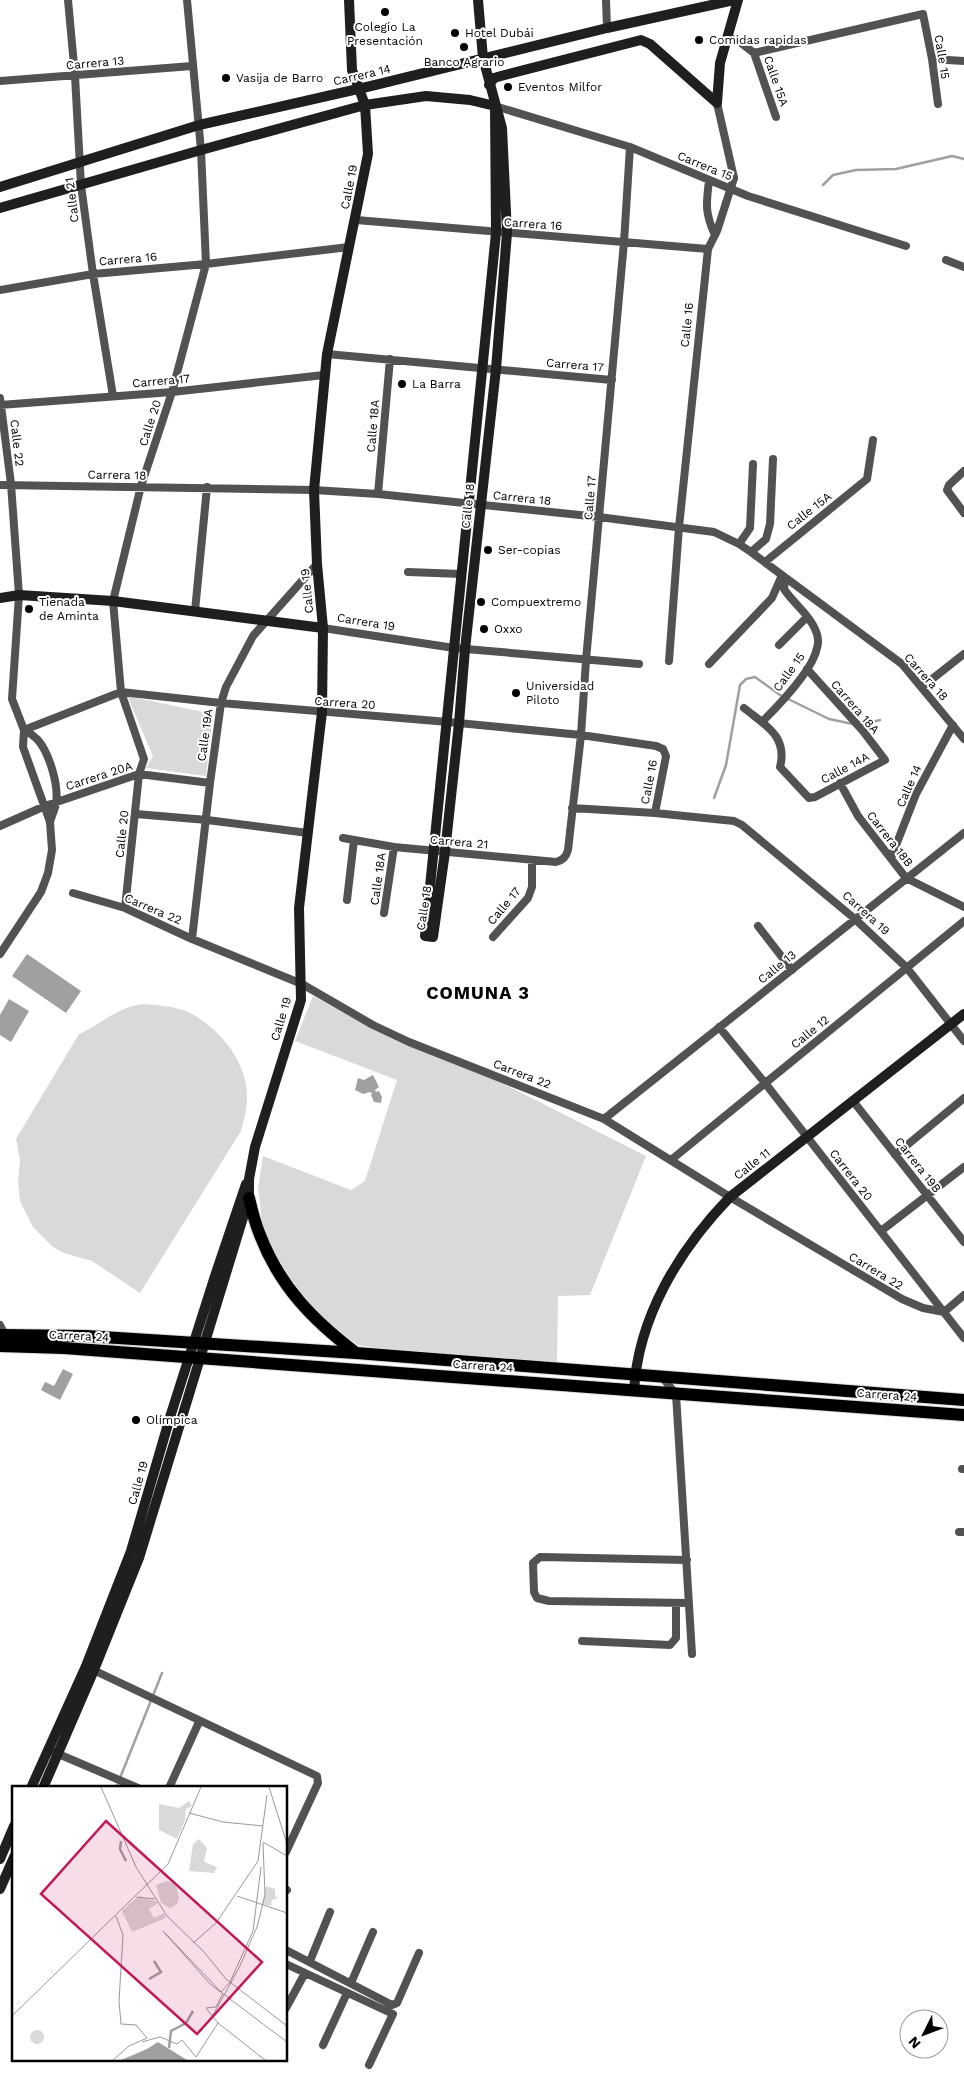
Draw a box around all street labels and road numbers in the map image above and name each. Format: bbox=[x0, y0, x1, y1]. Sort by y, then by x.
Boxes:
street label: Calle 15 bbox=[932, 34, 952, 80]
street label: Carrera 13 bbox=[65, 53, 125, 73]
street label: Calle 15A bbox=[761, 54, 791, 108]
street label: Carrera 14 bbox=[332, 62, 392, 88]
street label: Carrera 15 bbox=[675, 149, 735, 183]
street label: Calle 19 bbox=[338, 163, 360, 211]
street label: Calle 21 bbox=[62, 177, 82, 223]
street label: Carrera 16 bbox=[503, 215, 563, 233]
street label: Carrera 16 bbox=[98, 249, 158, 269]
street label: Calle 16 bbox=[678, 302, 696, 348]
street label: Carrera 17 bbox=[545, 355, 605, 375]
street label: Carrera 17 bbox=[131, 371, 191, 391]
street label: Calle 20 bbox=[136, 398, 164, 448]
street label: Calle 18A bbox=[364, 399, 382, 453]
street label: Calle 22 bbox=[7, 419, 27, 467]
street label: Carrera 18 bbox=[88, 467, 146, 483]
street label: Calle 17 bbox=[581, 475, 599, 521]
street label: Calle 18 bbox=[459, 483, 477, 529]
street label: Carrera 18 bbox=[492, 488, 552, 508]
street label: Calle 15A bbox=[784, 489, 834, 533]
street label: Calle 19 bbox=[298, 568, 316, 614]
street label: Carrera 19 bbox=[336, 610, 396, 634]
street label: Calle 15 bbox=[770, 650, 808, 694]
street label: Carrera 18 bbox=[901, 650, 951, 704]
street label: Carrera 18A bbox=[828, 677, 882, 737]
street label: Carrera 20 bbox=[314, 694, 376, 712]
street label: Calle 19A bbox=[194, 708, 216, 762]
street label: Calle 14A bbox=[818, 749, 872, 787]
street label: Carrera 20A bbox=[64, 759, 134, 793]
street label: Calle 16 bbox=[638, 759, 660, 805]
street label: Calle 14 bbox=[893, 763, 925, 809]
street label: Carrera 18B bbox=[864, 808, 916, 870]
street label: Calle 20 bbox=[113, 809, 131, 859]
street label: Carrera 21 bbox=[429, 832, 489, 852]
street label: Calle 18A bbox=[367, 852, 389, 906]
street label: Calle 17 bbox=[484, 884, 524, 928]
street label: Calle 18 bbox=[414, 885, 434, 931]
street label: Carrera 19 bbox=[839, 888, 893, 938]
street label: Carrera 22 bbox=[122, 891, 184, 927]
street label: Calle 13 bbox=[755, 947, 799, 987]
street label: Calle 19 bbox=[268, 995, 294, 1043]
street label: Calle 12 bbox=[788, 1012, 832, 1052]
street label: Carrera 22 bbox=[491, 1057, 553, 1091]
street label: Carrera 19B bbox=[892, 1134, 944, 1196]
street label: Calle 11 bbox=[731, 1145, 773, 1183]
street label: Carrera 20 bbox=[827, 1147, 875, 1203]
street label: Carrera 22 bbox=[846, 1249, 906, 1293]
street label: Carrera 24 bbox=[48, 1327, 110, 1345]
street label: Carrera 24 bbox=[452, 1357, 514, 1375]
street label: Carrera 24 bbox=[856, 1386, 918, 1404]
street label: Calle 19 bbox=[125, 1459, 151, 1507]

